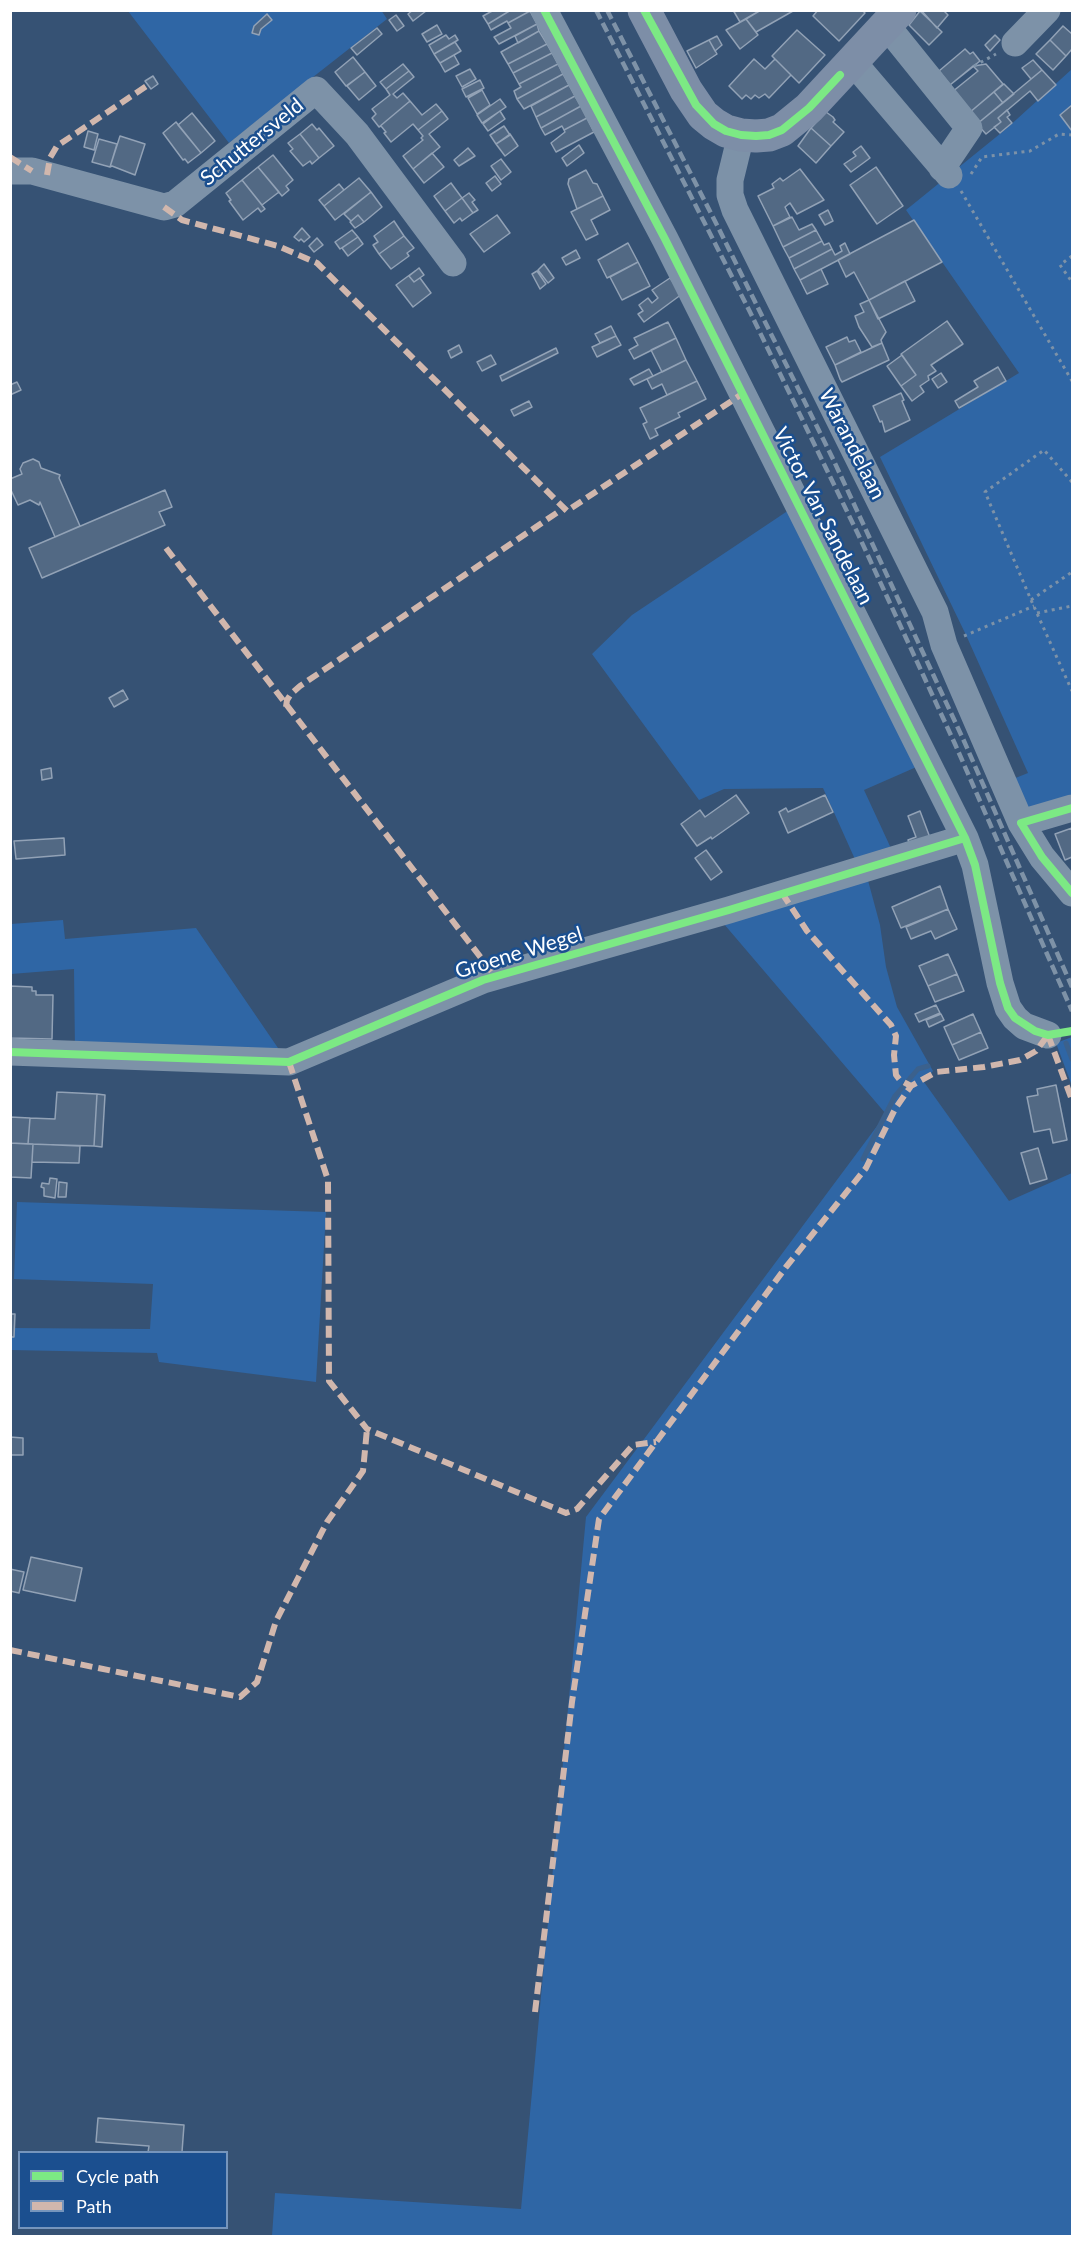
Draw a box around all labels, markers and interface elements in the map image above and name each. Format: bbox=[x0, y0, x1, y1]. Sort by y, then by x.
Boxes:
street label: Schuttersveld bbox=[195, 93, 309, 191]
street label: Warandelaan bbox=[813, 384, 891, 504]
street label: Victor Van Sandelaan bbox=[767, 423, 879, 609]
street label: Groene Wegel bbox=[452, 922, 586, 984]
legend bbox=[18, 2151, 228, 2229]
text: Cycle path bbox=[76, 2165, 159, 2187]
text: Path bbox=[76, 2195, 112, 2217]

